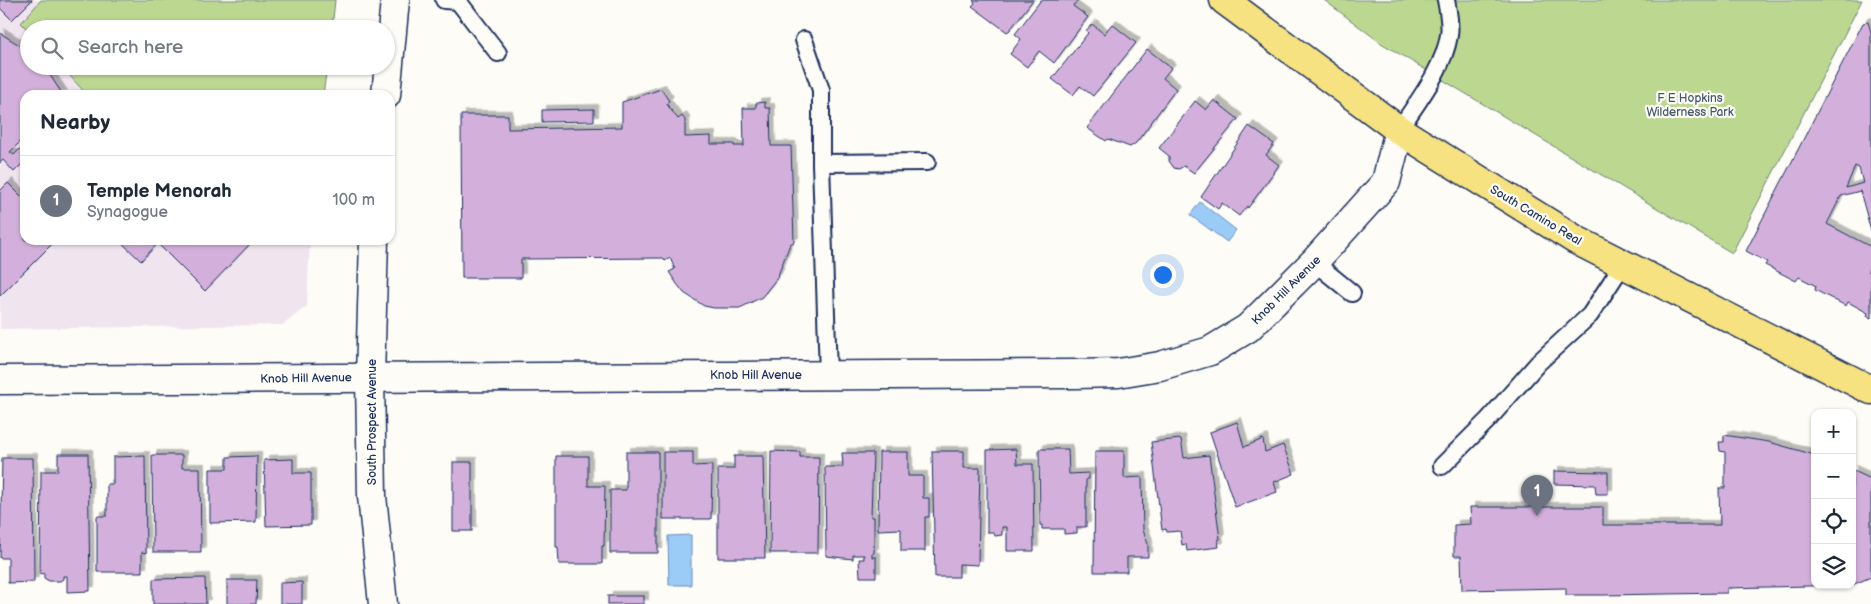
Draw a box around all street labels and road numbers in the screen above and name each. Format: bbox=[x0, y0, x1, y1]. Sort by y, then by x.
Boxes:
street label: South Camino Real bbox=[1487, 182, 1584, 249]
street label: Knob Hill Avenue bbox=[1249, 253, 1324, 328]
street label: South Prospect Avenue bbox=[365, 359, 380, 485]
street label: Knob Hill Avenue bbox=[710, 368, 802, 383]
street label: Knob Hill Avenue bbox=[260, 370, 352, 387]

